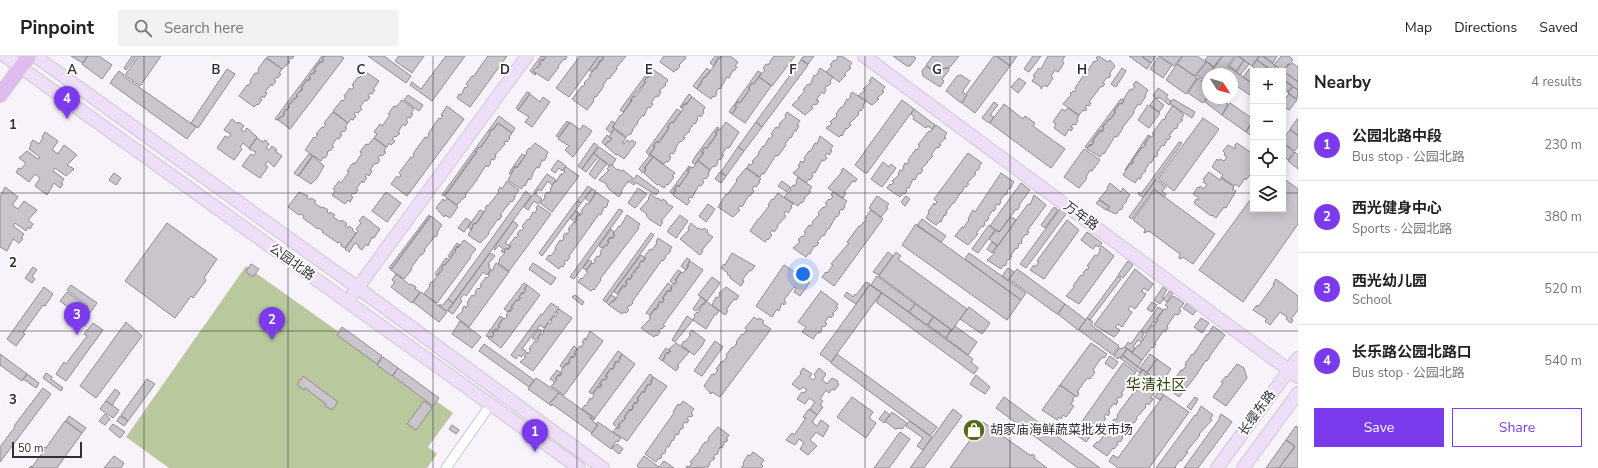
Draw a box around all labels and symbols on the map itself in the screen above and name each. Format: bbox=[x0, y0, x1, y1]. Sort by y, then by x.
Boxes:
text: A bbox=[67, 61, 77, 79]
text: B bbox=[212, 61, 221, 79]
text: C bbox=[357, 61, 366, 79]
text: D bbox=[500, 61, 510, 79]
text: E bbox=[645, 61, 653, 79]
text: F bbox=[789, 61, 797, 79]
text: G bbox=[932, 61, 942, 79]
text: H bbox=[1077, 61, 1087, 79]
north arrow bbox=[1202, 68, 1238, 104]
pin: 4 bbox=[54, 86, 80, 119]
text: 1 bbox=[9, 116, 17, 134]
street label: 万年路 bbox=[1060, 197, 1102, 235]
street label: 公园北路 bbox=[266, 239, 318, 285]
text: 2 bbox=[9, 254, 17, 272]
your location bbox=[793, 264, 813, 284]
pin: 3 bbox=[64, 302, 90, 335]
pin: 2 bbox=[259, 307, 285, 340]
district label: 华清社区 bbox=[1126, 375, 1186, 395]
street label: 长缨东路 bbox=[1234, 387, 1280, 439]
text: 3 bbox=[9, 391, 17, 409]
shop icon: 胡家庙海鲜蔬菜批发市场 bbox=[961, 417, 987, 443]
pin: 1 bbox=[522, 419, 548, 452]
place label: 胡家庙海鲜蔬菜批发市场 bbox=[990, 421, 1133, 439]
scale bar bbox=[12, 440, 82, 459]

